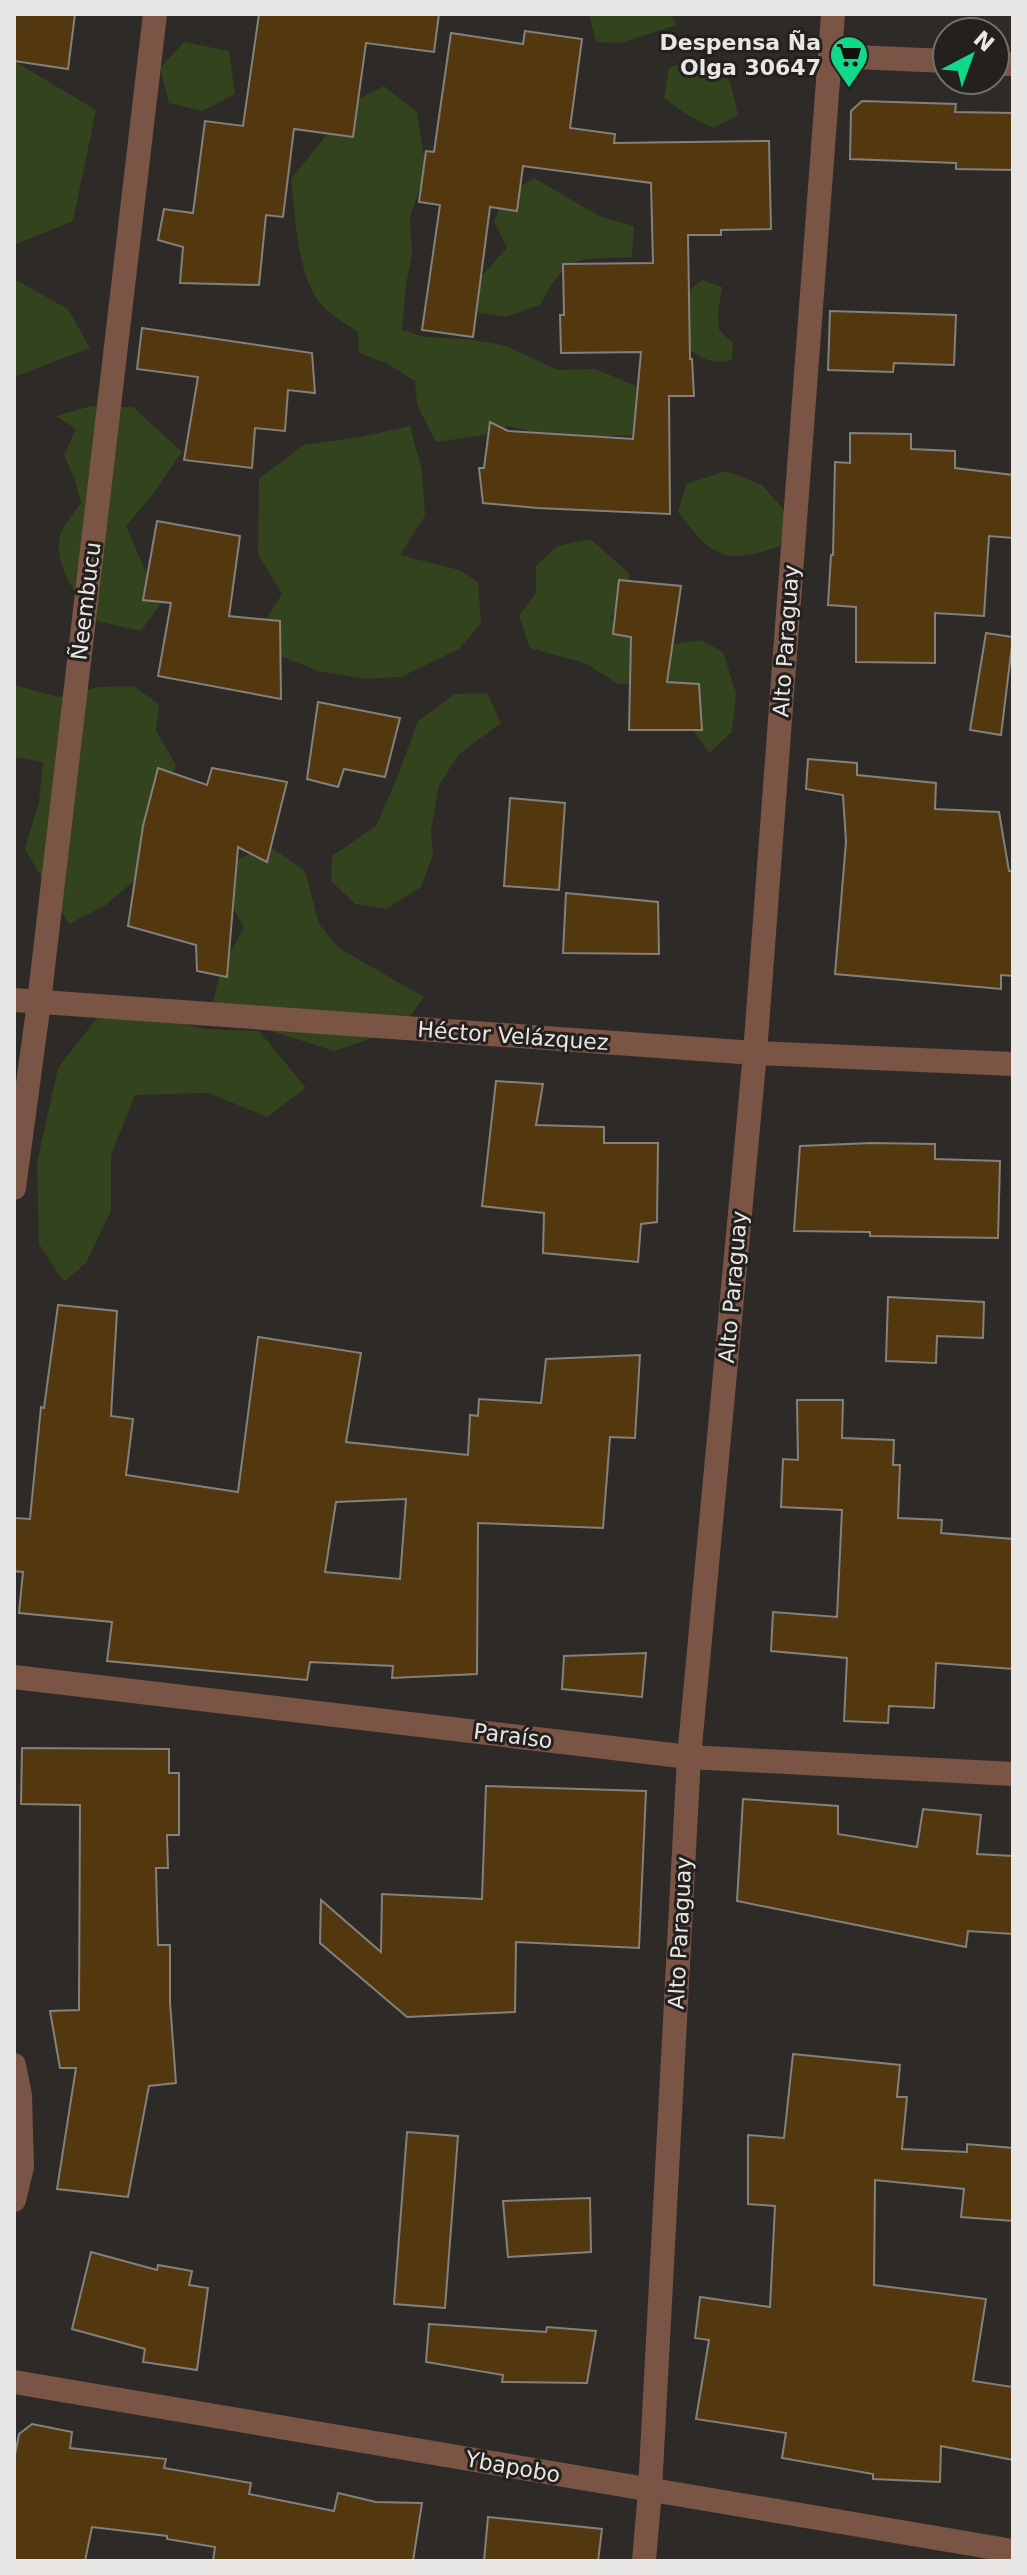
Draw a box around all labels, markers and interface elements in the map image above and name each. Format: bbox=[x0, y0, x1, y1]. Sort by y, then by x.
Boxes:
north arrow bbox=[931, 16, 1011, 96]
text: N bbox=[969, 26, 999, 57]
place label: Despensa Ña Olga 30647 bbox=[660, 30, 821, 80]
supermarket icon: Despensa Ña Olga 30647 bbox=[828, 34, 870, 89]
street label: Ñeembucu bbox=[65, 540, 106, 662]
street label: Alto Paraguay bbox=[768, 564, 804, 718]
street label: Héctor Velázquez bbox=[417, 1017, 609, 1055]
street label: Alto Paraguay bbox=[714, 1210, 752, 1364]
street label: Paraíso bbox=[472, 1719, 554, 1753]
street label: Alto Paraguay bbox=[664, 1856, 696, 2010]
street label: Ybapobo bbox=[463, 2446, 562, 2488]

